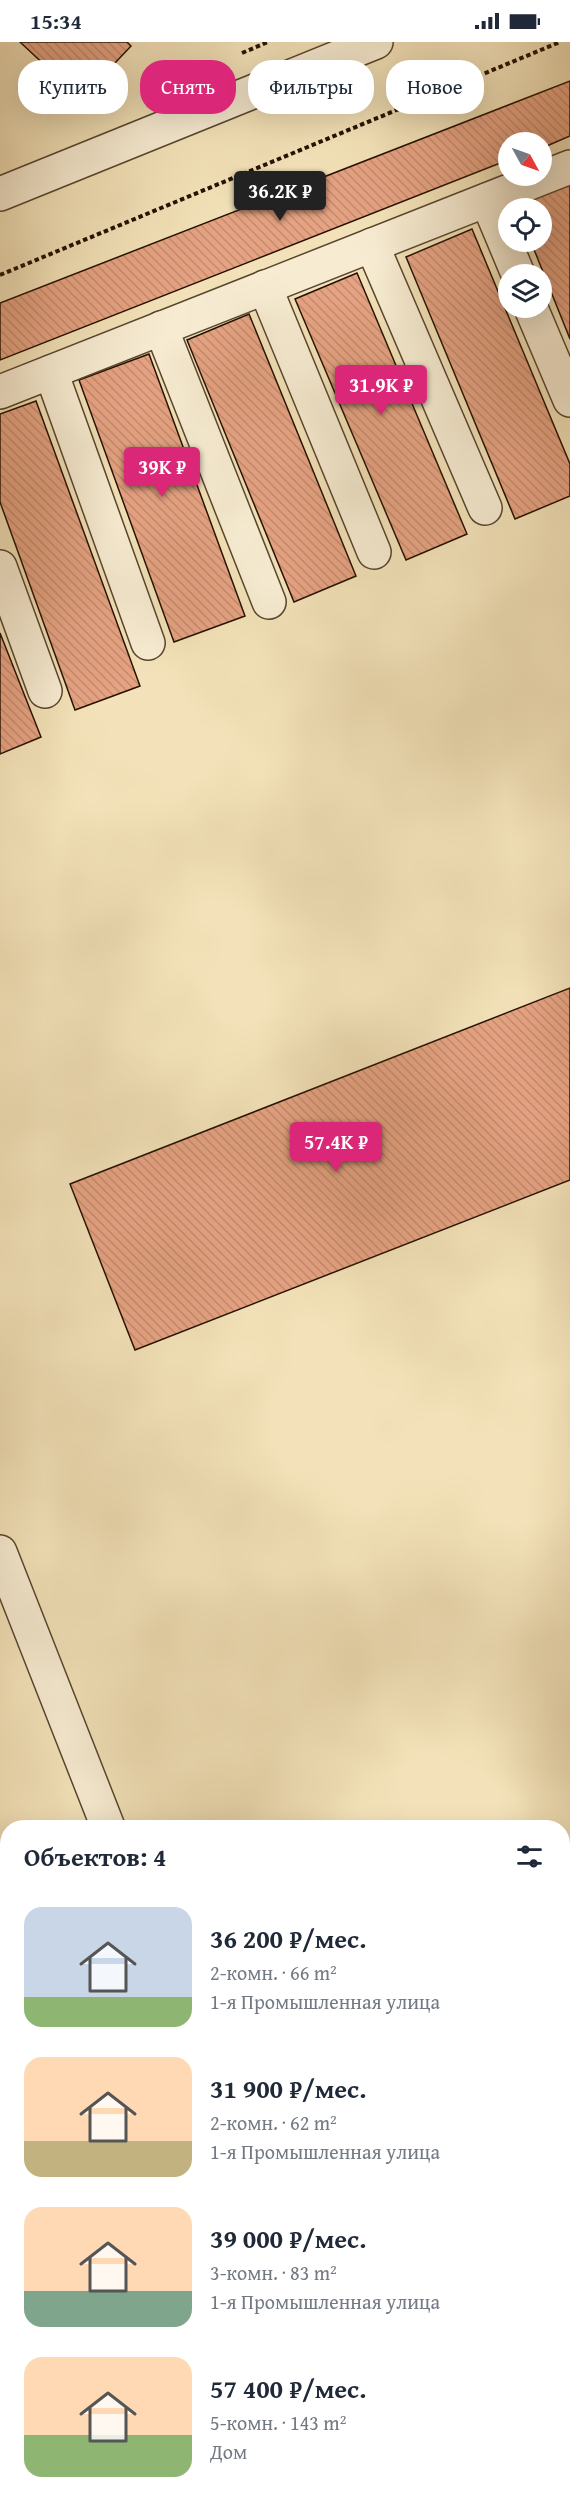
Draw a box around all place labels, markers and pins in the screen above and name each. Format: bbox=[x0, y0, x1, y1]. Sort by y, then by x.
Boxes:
pin: 36.2K ₽ bbox=[225, 171, 335, 222]
pin: 31.9K ₽ bbox=[326, 365, 436, 416]
pin: 39K ₽ bbox=[120, 447, 204, 498]
pin: 57.4K ₽ bbox=[281, 1122, 391, 1173]

